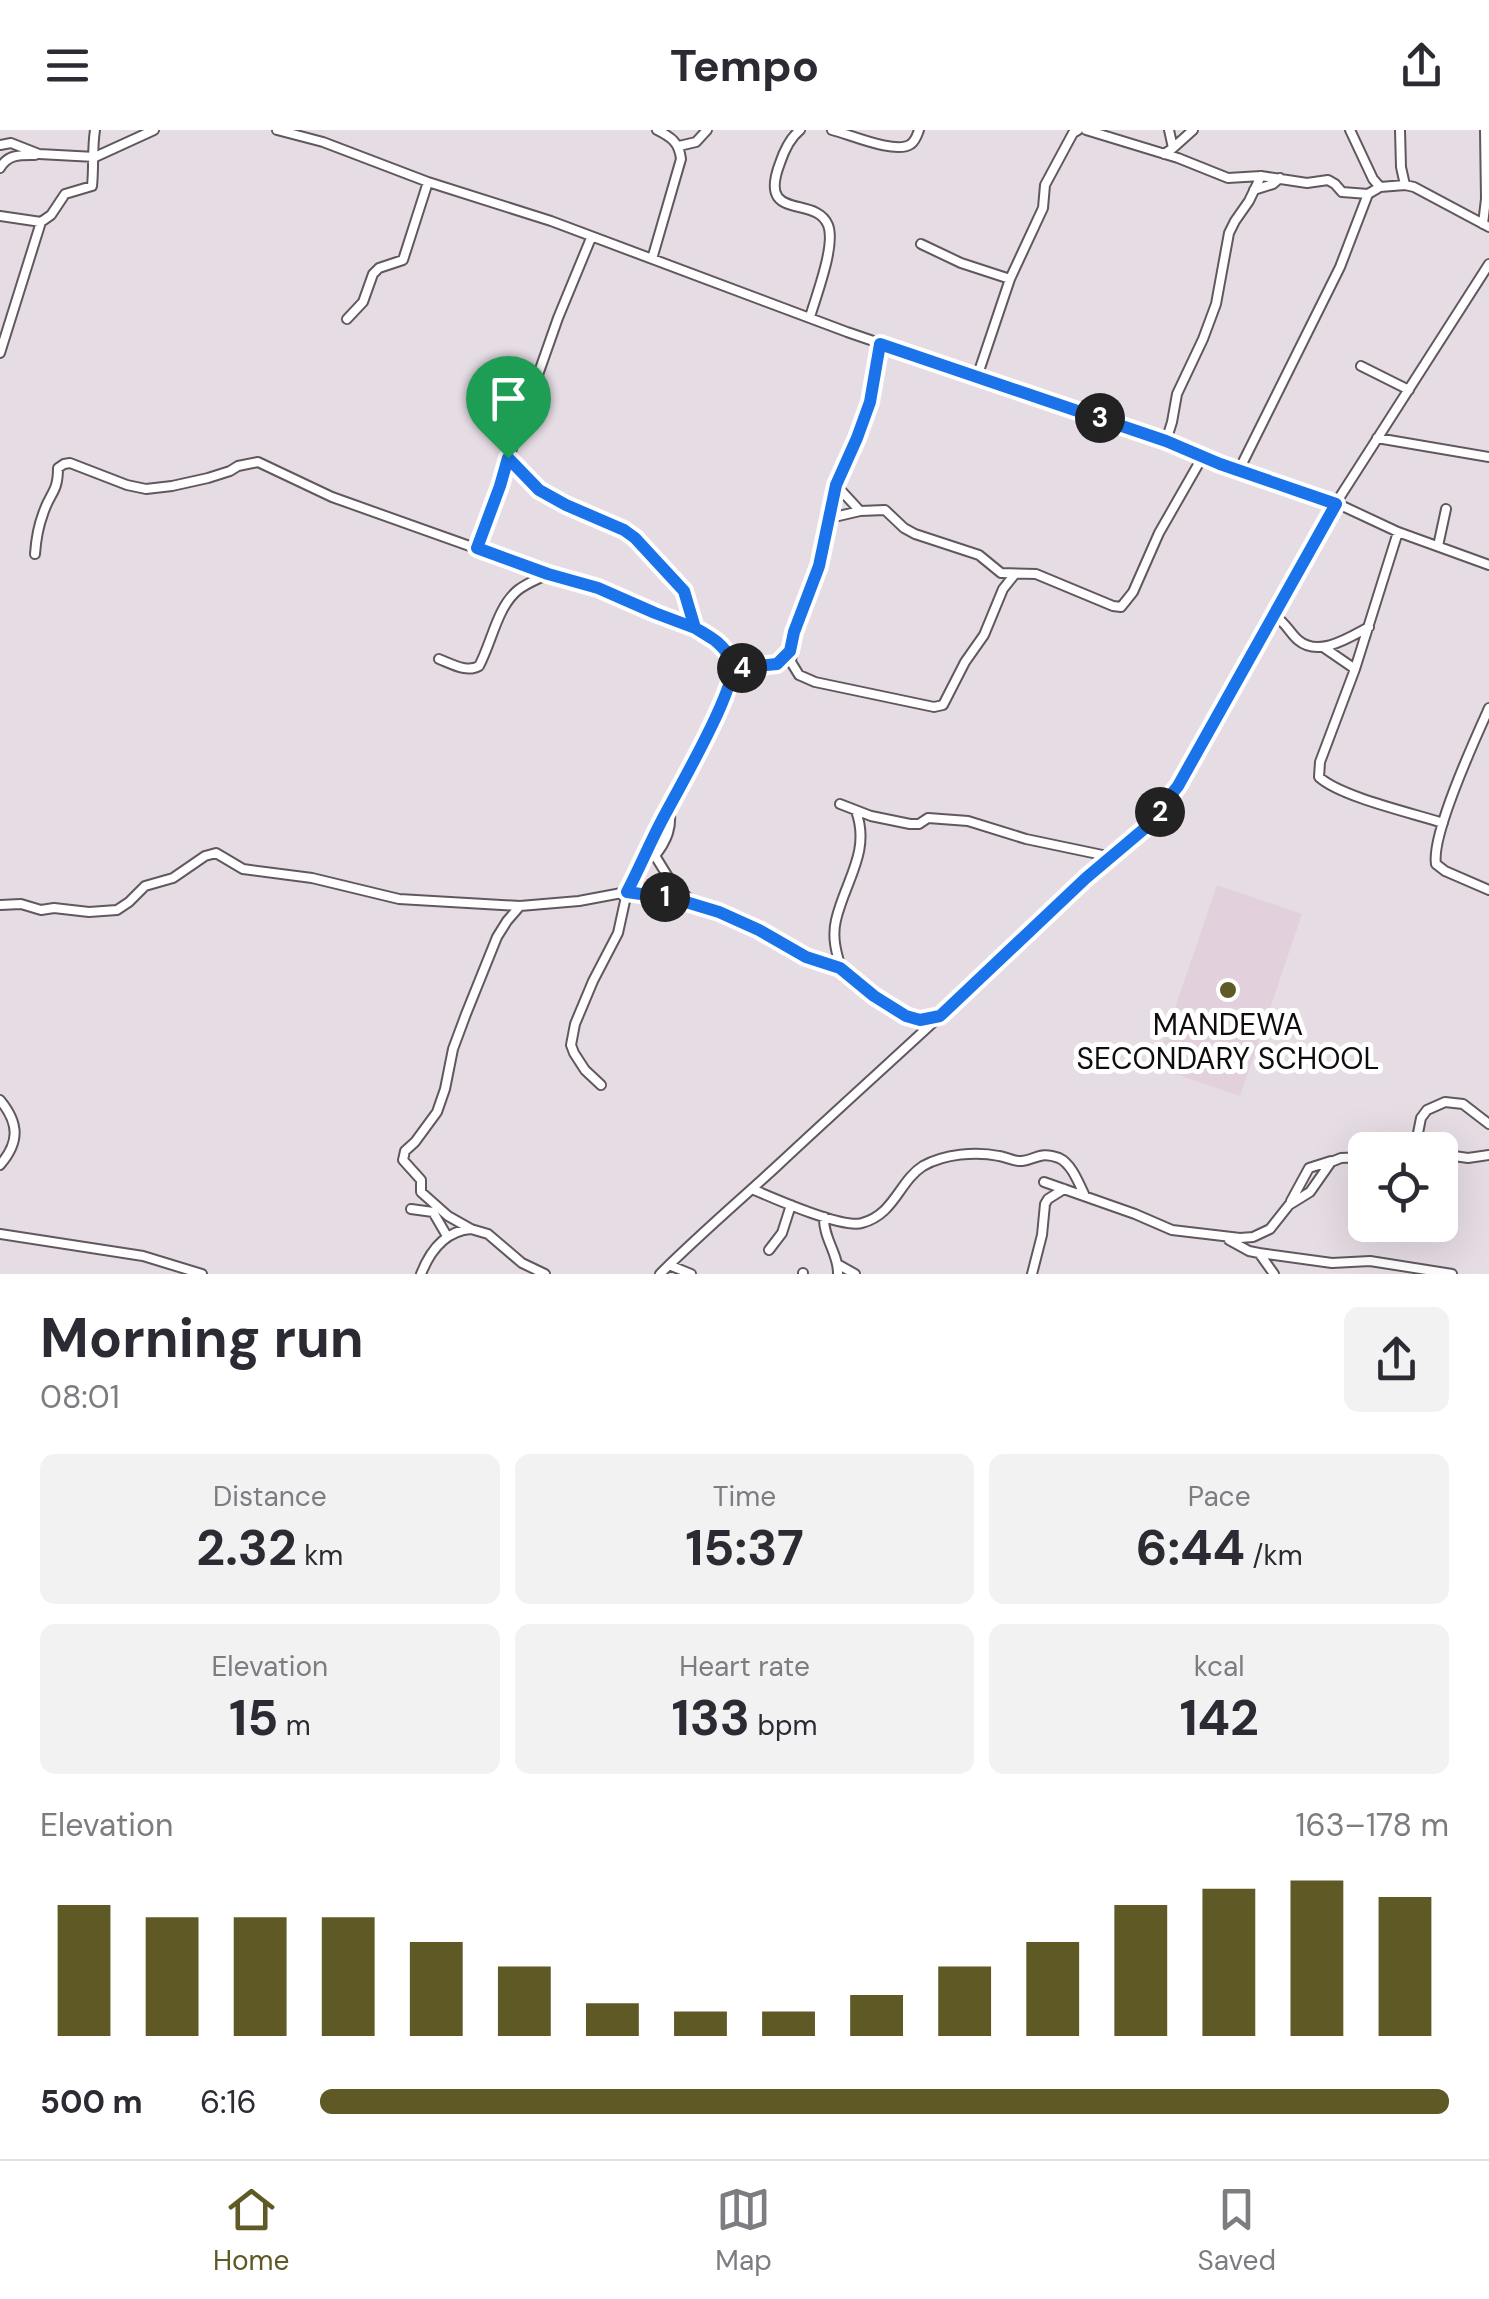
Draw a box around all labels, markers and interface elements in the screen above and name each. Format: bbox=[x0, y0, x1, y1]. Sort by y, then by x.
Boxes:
text: Tempo bbox=[670, 36, 819, 95]
icon: menu bbox=[40, 38, 95, 93]
icon: share bbox=[1394, 38, 1449, 93]
pin bbox=[466, 356, 551, 459]
icon: arrive bbox=[481, 371, 536, 426]
pin: 3 bbox=[1075, 393, 1125, 443]
text: 3 bbox=[1092, 399, 1108, 436]
pin: 4 bbox=[717, 643, 767, 693]
text: 4 bbox=[733, 649, 751, 686]
pin: 2 bbox=[1135, 787, 1185, 837]
text: 2 bbox=[1152, 793, 1168, 830]
pin: 1 bbox=[640, 872, 690, 922]
text: 1 bbox=[660, 878, 670, 915]
marker: MANDEWA SECONDARY SCHOOL bbox=[1217, 979, 1239, 1001]
place label: MANDEWA SECONDARY SCHOOL bbox=[1077, 1005, 1379, 1078]
map controls bbox=[1348, 1132, 1458, 1242]
button: locate bbox=[1348, 1132, 1458, 1242]
text: Morning run bbox=[40, 1302, 364, 1374]
button: share bbox=[1344, 1307, 1449, 1412]
text: 08:01 bbox=[40, 1376, 120, 1418]
text: Distance bbox=[213, 1478, 327, 1515]
text: Time bbox=[713, 1478, 776, 1515]
text: Pace bbox=[1188, 1478, 1251, 1515]
text: 2.32 bbox=[196, 1515, 297, 1581]
text: 15:37 bbox=[685, 1515, 804, 1581]
text: 6:44 bbox=[1136, 1515, 1245, 1581]
text: km bbox=[297, 1537, 343, 1574]
text: /km bbox=[1245, 1537, 1303, 1574]
text: Elevation bbox=[211, 1648, 328, 1685]
text: Heart rate bbox=[679, 1648, 810, 1685]
text: kcal bbox=[1194, 1648, 1244, 1685]
text: 15 bbox=[229, 1685, 278, 1751]
text: 133 bbox=[672, 1685, 750, 1751]
text: 142 bbox=[1179, 1685, 1259, 1751]
text: m bbox=[278, 1707, 311, 1744]
text: bpm bbox=[750, 1707, 817, 1744]
text: Elevation bbox=[40, 1804, 173, 1846]
text: 163–178 m bbox=[1296, 1804, 1449, 1846]
text: 500 m bbox=[40, 2081, 143, 2123]
text: 6:16 bbox=[200, 2081, 257, 2123]
tab: Home bbox=[213, 2182, 289, 2279]
tab: Map bbox=[715, 2182, 772, 2279]
tab: Saved bbox=[1198, 2182, 1276, 2279]

